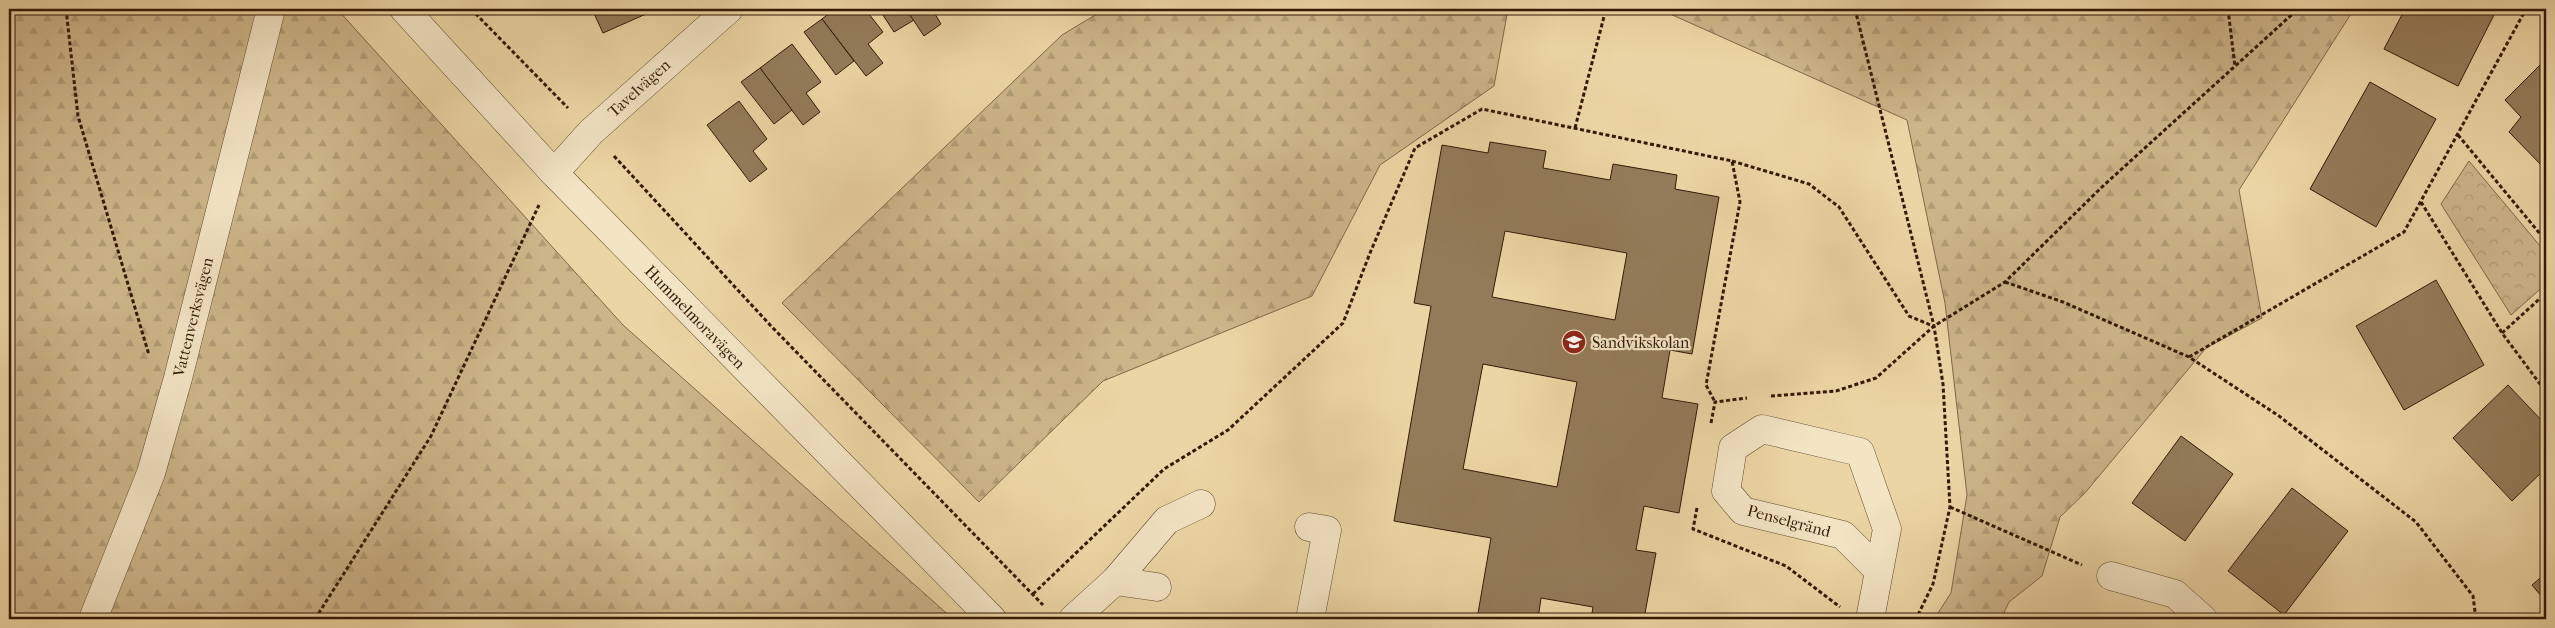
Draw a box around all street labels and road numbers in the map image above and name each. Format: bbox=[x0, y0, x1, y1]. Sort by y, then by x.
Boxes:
street label: Tavelvägen bbox=[604, 55, 675, 121]
street label: Vattenverksvägen bbox=[169, 255, 217, 380]
street label: Hummelmoravägen bbox=[641, 261, 750, 373]
street label: Penselgränd bbox=[1745, 501, 1833, 541]

